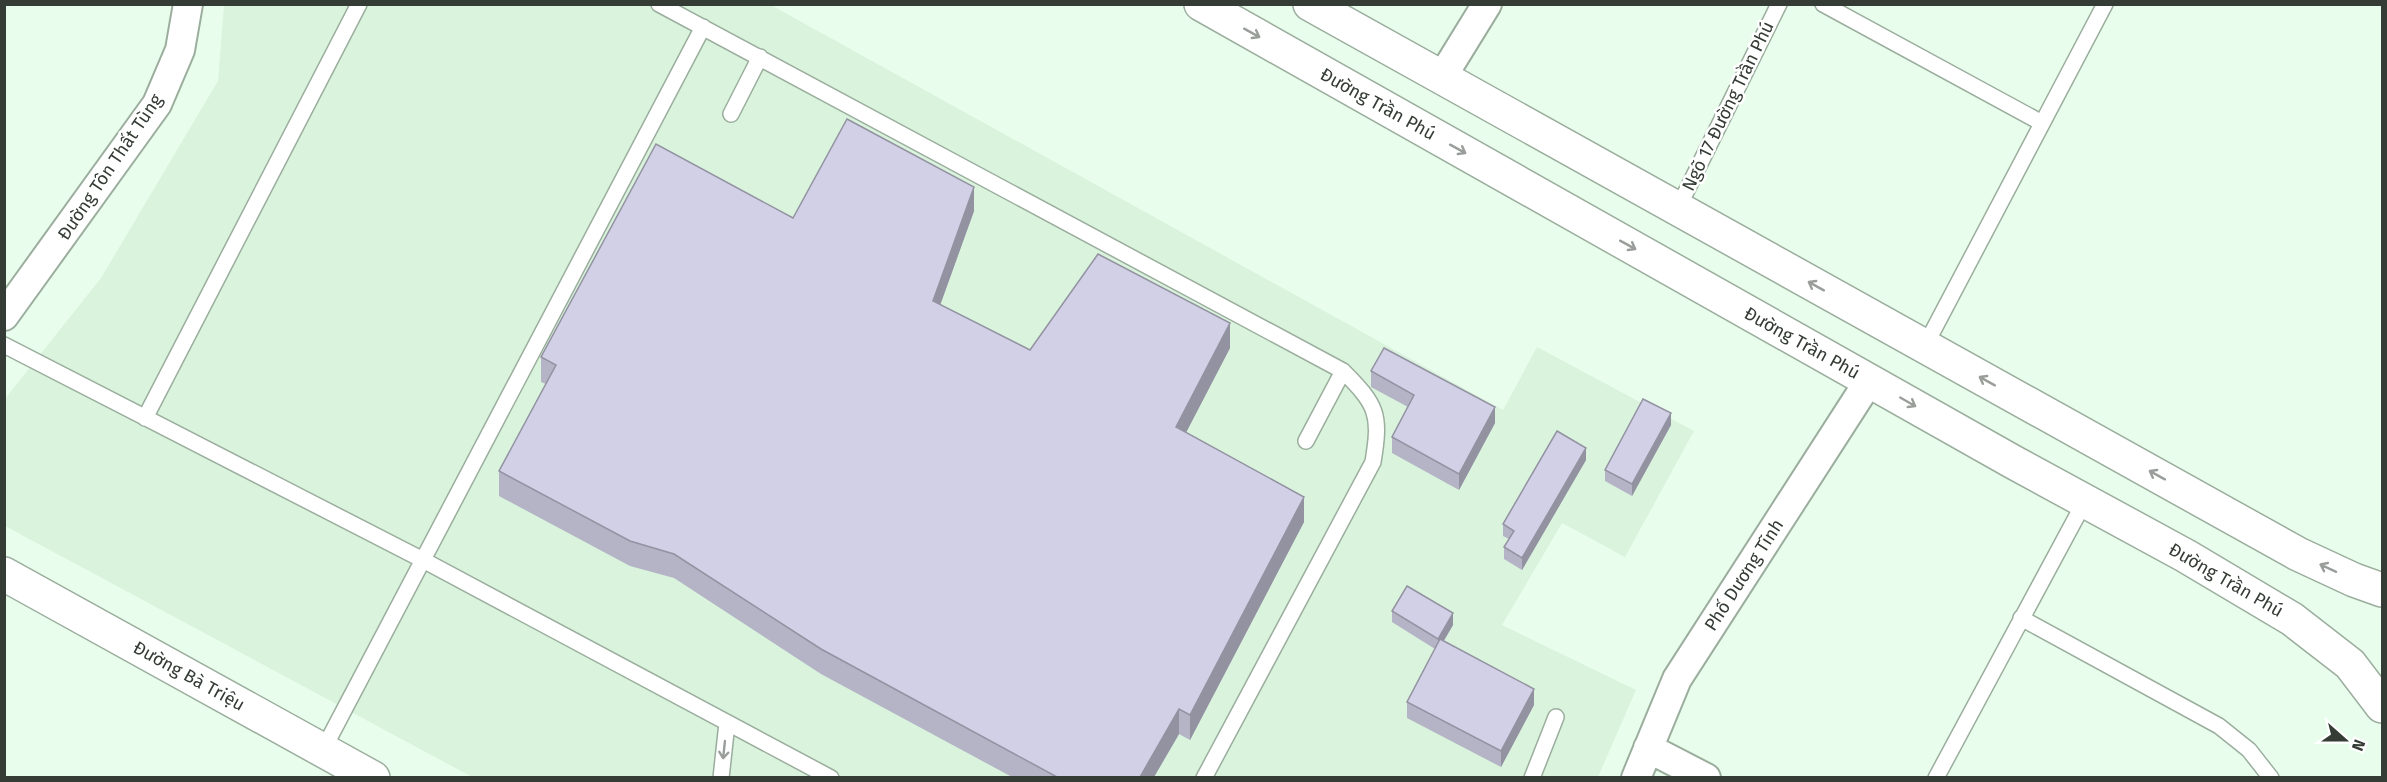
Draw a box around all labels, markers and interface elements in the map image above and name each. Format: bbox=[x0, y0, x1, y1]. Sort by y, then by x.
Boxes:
street label: Ngõ 17 Đường Trần Phú bbox=[1677, 18, 1779, 194]
one-way arrow bbox=[1242, 28, 1260, 39]
street label: Đường Trần Phú bbox=[1316, 63, 1440, 145]
street label: Đường Tôn Thất Tùng bbox=[53, 89, 167, 244]
one-way arrow bbox=[1449, 144, 1466, 156]
one-way arrow bbox=[1619, 239, 1636, 251]
one-way arrow bbox=[1808, 280, 1825, 292]
street label: Đường Trần Phú bbox=[1740, 302, 1864, 384]
one-way arrow bbox=[1978, 374, 1995, 386]
one-way arrow bbox=[1899, 397, 1916, 409]
one-way arrow bbox=[2149, 469, 2166, 481]
street label: Phố Dương Tĩnh bbox=[1700, 515, 1788, 635]
street label: Đường Trần Phú bbox=[2165, 538, 2287, 622]
one-way arrow bbox=[2320, 562, 2338, 574]
street label: Đường Bà Triệu bbox=[129, 636, 249, 716]
north arrow bbox=[2315, 710, 2375, 770]
text: N bbox=[2348, 737, 2369, 754]
one-way arrow bbox=[718, 740, 729, 759]

